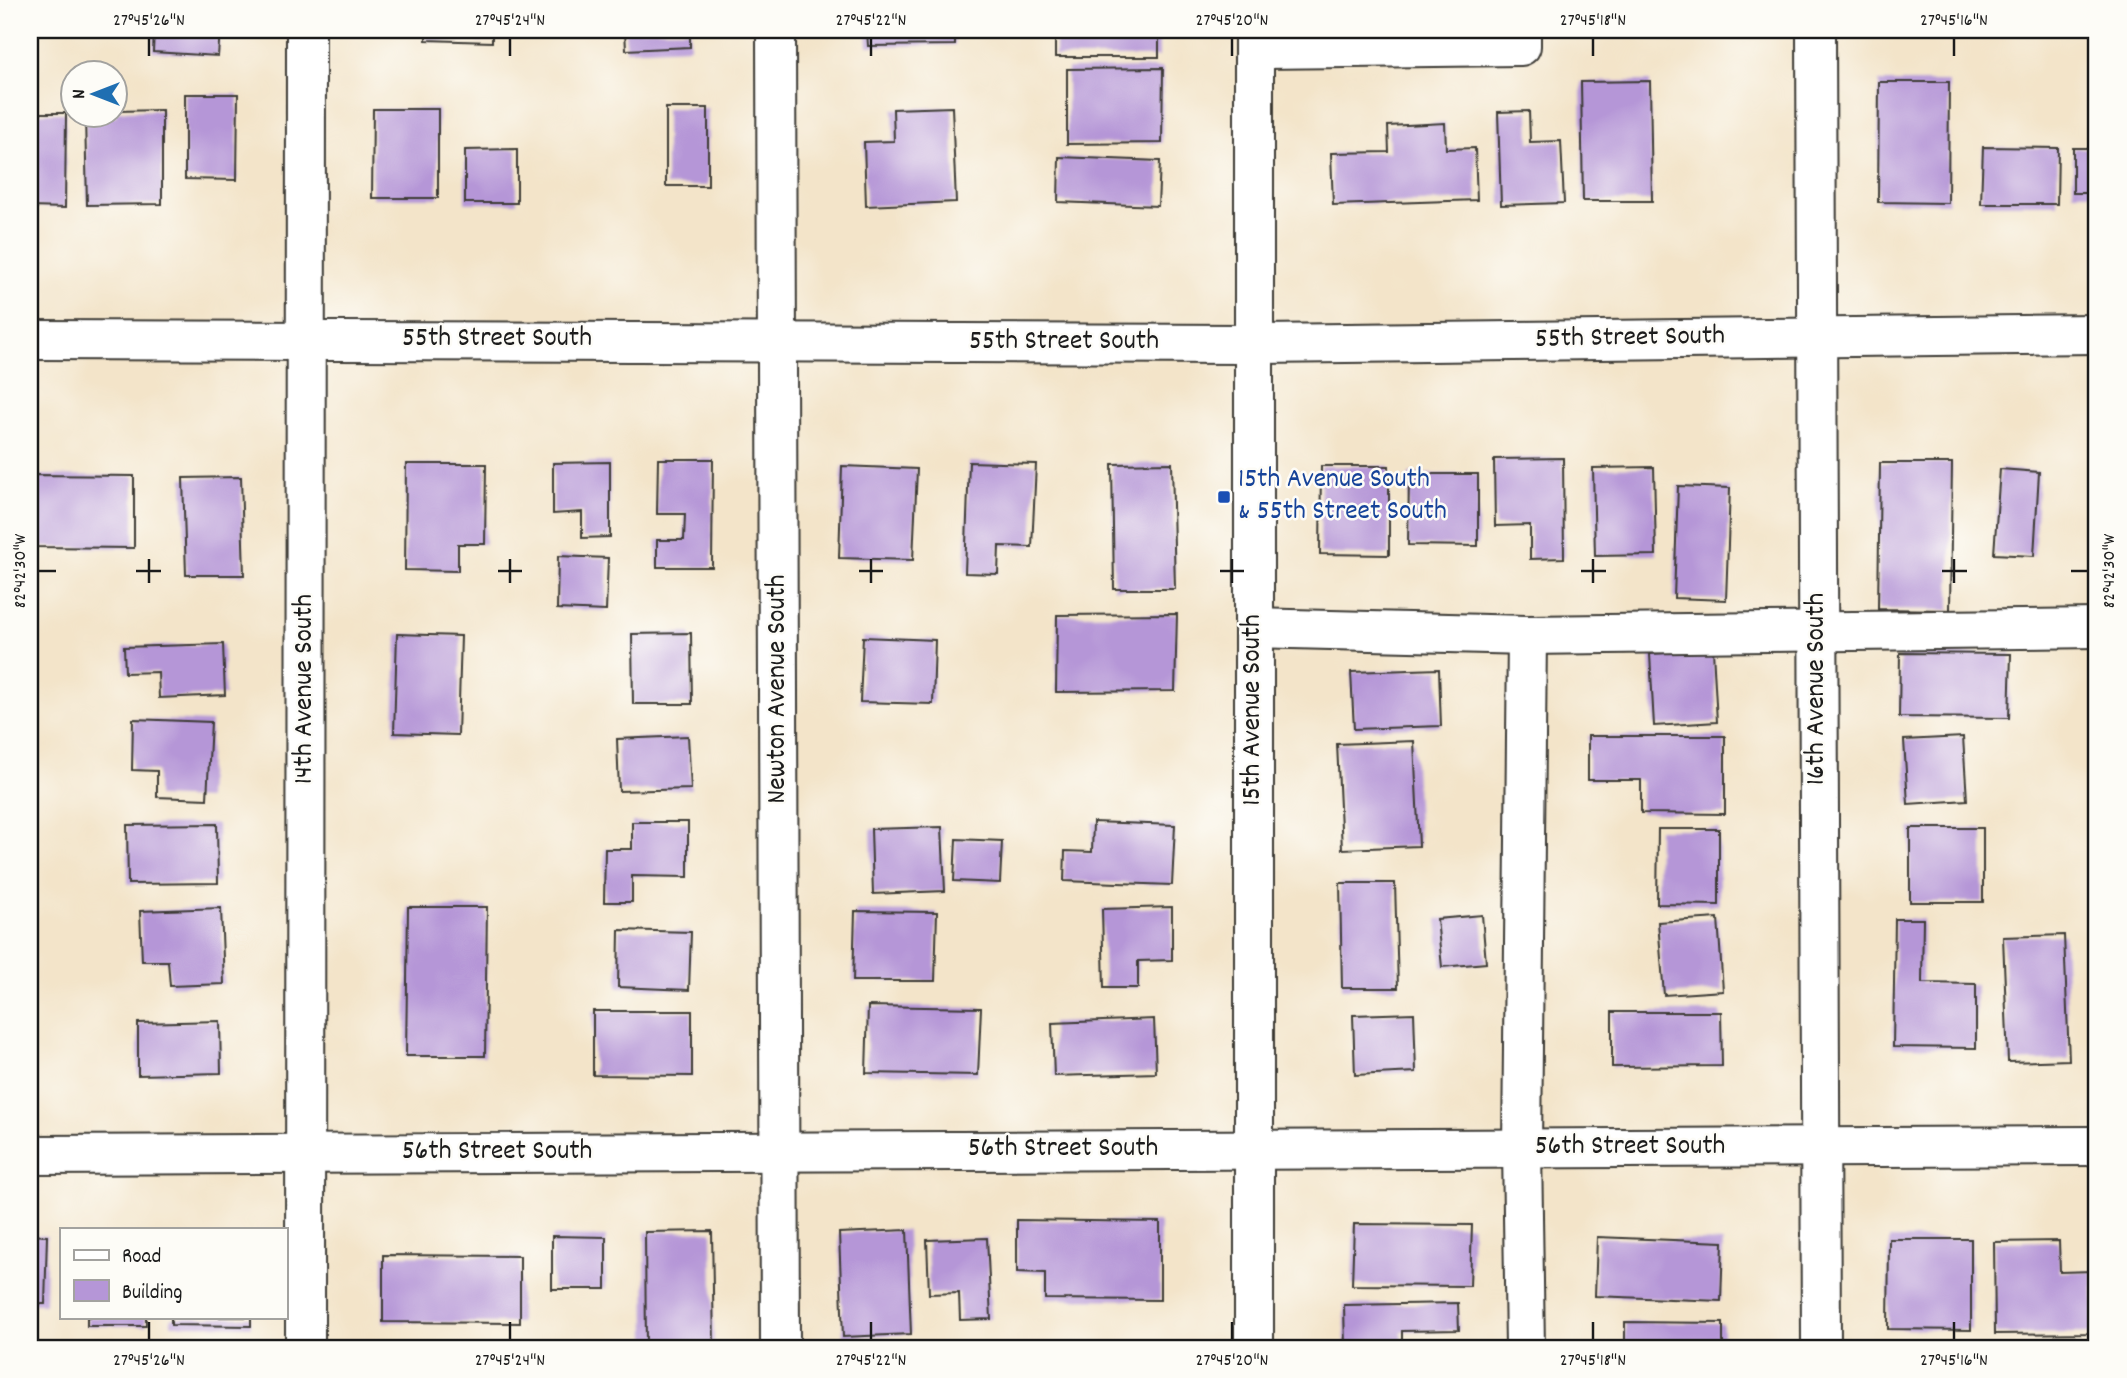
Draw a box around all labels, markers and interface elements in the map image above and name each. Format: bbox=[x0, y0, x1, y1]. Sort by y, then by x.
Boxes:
text: 27°45'26"N bbox=[113, 9, 185, 34]
text: 27°45'24"N bbox=[475, 9, 545, 34]
text: 27°45'22"N bbox=[836, 9, 906, 34]
text: 27°45'20"N bbox=[1196, 9, 1268, 34]
text: 27°45'18"N bbox=[1560, 9, 1626, 34]
text: 27°45'16"N bbox=[1920, 9, 1988, 34]
north arrow bbox=[60, 60, 130, 130]
text: N bbox=[67, 89, 94, 99]
street label: 55th Street South bbox=[1535, 317, 1725, 361]
street label: 55th Street South bbox=[402, 320, 592, 360]
street label: 55th Street South bbox=[969, 323, 1159, 363]
place label: 15th Avenue South & 55th Street South bbox=[1238, 461, 1447, 533]
marker: 15th Avenue South & 55th Street South bbox=[1216, 489, 1232, 505]
text: 82°42'30"W bbox=[9, 533, 34, 608]
text: 82°42'30"W bbox=[2098, 533, 2123, 608]
street label: Newton Avenue South bbox=[759, 574, 799, 804]
street label: 16th Avenue South bbox=[1798, 593, 1838, 785]
street label: 14th Avenue South bbox=[286, 594, 326, 784]
street label: 15th Avenue South bbox=[1234, 614, 1274, 806]
street label: 56th Street South bbox=[1535, 1128, 1725, 1168]
street label: 56th Street South bbox=[968, 1130, 1158, 1170]
street label: 56th Street South bbox=[402, 1133, 592, 1173]
legend bbox=[60, 1228, 287, 1318]
text: Road bbox=[122, 1243, 161, 1273]
text: Building bbox=[122, 1279, 182, 1309]
text: 27°45'26"N bbox=[113, 1349, 185, 1374]
text: 27°45'24"N bbox=[475, 1349, 545, 1374]
text: 27°45'22"N bbox=[836, 1349, 906, 1374]
text: 27°45'20"N bbox=[1196, 1349, 1268, 1374]
text: 27°45'18"N bbox=[1560, 1349, 1626, 1374]
text: 27°45'16"N bbox=[1920, 1349, 1988, 1374]

